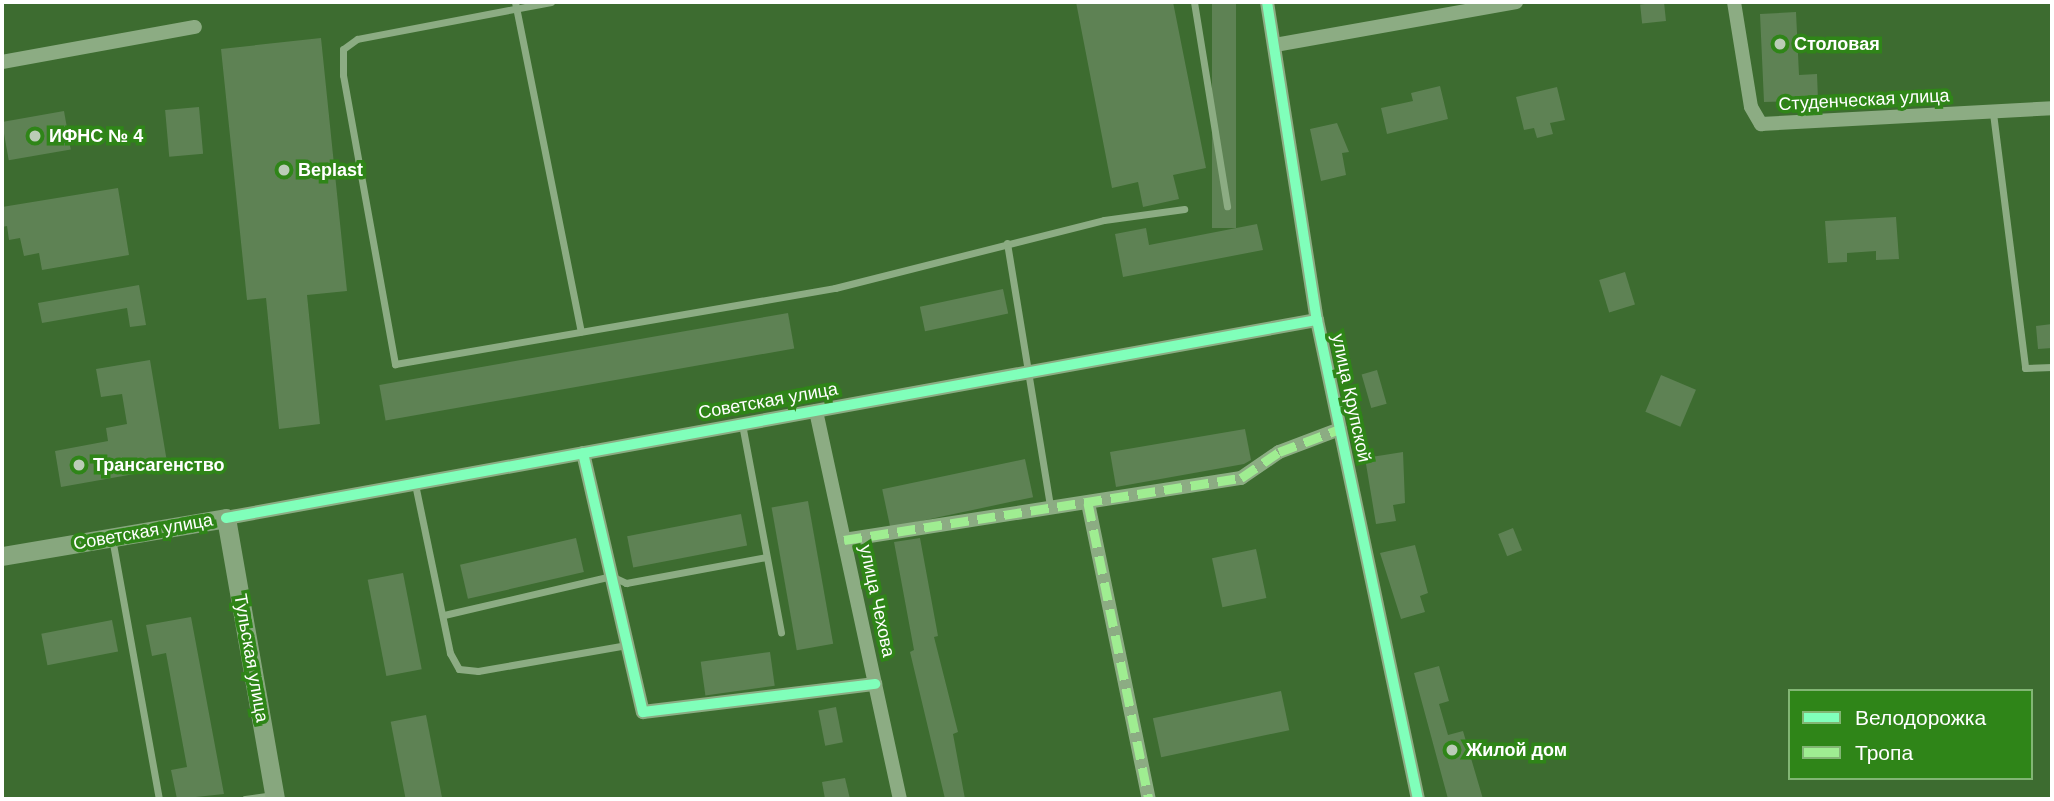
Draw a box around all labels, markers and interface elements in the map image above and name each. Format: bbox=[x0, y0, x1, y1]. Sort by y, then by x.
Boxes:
place label: Столовая bbox=[1794, 33, 1880, 55]
marker: Столовая bbox=[1772, 36, 1788, 52]
street label: Студенческая улица bbox=[1778, 85, 1950, 115]
place label: ИФНС № 4 bbox=[49, 125, 143, 147]
marker: ИФНС № 4 bbox=[27, 128, 43, 144]
place label: Beplast bbox=[298, 159, 363, 181]
marker: Beplast bbox=[276, 162, 292, 178]
street label: улица Крупской bbox=[1327, 332, 1375, 464]
street label: Советская улица bbox=[697, 378, 839, 424]
place label: Трансагенство bbox=[93, 454, 224, 476]
marker: Трансагенство bbox=[71, 457, 87, 473]
street label: Советская улица bbox=[72, 509, 214, 555]
street label: улица Чехова bbox=[855, 543, 899, 659]
street label: Тульская улица bbox=[229, 592, 273, 724]
legend bbox=[1788, 689, 2033, 780]
text: Велодорожка bbox=[1855, 706, 1986, 729]
place label: Жилой дом bbox=[1466, 739, 1567, 761]
text: Тропа bbox=[1855, 741, 1913, 764]
marker: Жилой дом bbox=[1444, 742, 1460, 758]

